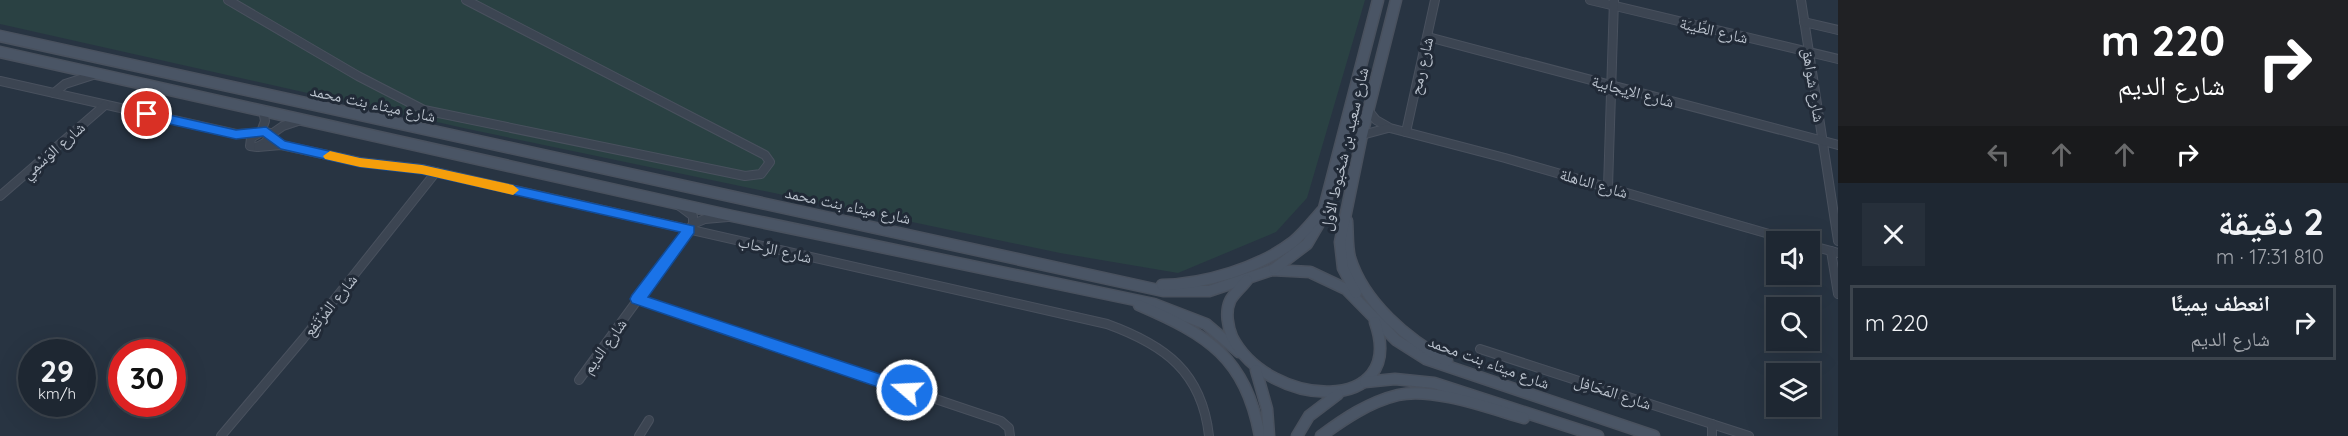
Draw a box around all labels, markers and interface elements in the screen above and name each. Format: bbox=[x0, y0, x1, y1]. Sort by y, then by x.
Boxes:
street label: شارع الطِّيبَة bbox=[1678, 12, 1750, 49]
text: 220 m bbox=[2101, 14, 2225, 67]
icon: right bbox=[2246, 24, 2324, 102]
street label: شارع رمح bbox=[1405, 35, 1438, 97]
street label: شارع شواهق bbox=[1797, 46, 1830, 124]
street label: شارع سعيد بن شخبوط الأول bbox=[1315, 65, 1373, 233]
text: شارع الديم bbox=[2118, 68, 2225, 102]
street label: شارع الإيجابية bbox=[1589, 70, 1676, 113]
street label: شارع ميثاء بنت محمد bbox=[308, 80, 438, 127]
pin bbox=[121, 88, 172, 139]
icon: arrive bbox=[130, 97, 163, 130]
street label: شارع الوَسْمِي bbox=[17, 117, 91, 185]
icon: left bbox=[1982, 138, 2015, 171]
icon: ahead bbox=[2045, 138, 2078, 171]
icon: ahead bbox=[2108, 138, 2141, 171]
icon: right bbox=[2171, 138, 2204, 171]
street label: شارع الناهلة bbox=[1557, 164, 1630, 203]
street label: شارع ميثاء بنت محمد bbox=[783, 182, 913, 229]
text: 2 دقيقة bbox=[2218, 199, 2324, 244]
button: close bbox=[1862, 203, 1925, 266]
street label: شارع الرِّحاب bbox=[736, 231, 814, 268]
map controls bbox=[1766, 231, 1820, 417]
button: sound bbox=[1766, 231, 1820, 285]
text: 810 m · 17:31 bbox=[2216, 244, 2324, 269]
street label: شارع المُرْتَفِع bbox=[299, 270, 362, 341]
text: انعطف يمينًا bbox=[2171, 289, 2270, 317]
button: search bbox=[1766, 297, 1820, 351]
icon: right bbox=[2288, 306, 2321, 339]
text: 220 m bbox=[1865, 309, 1929, 337]
street label: شارع الديم bbox=[577, 314, 632, 378]
text: شارع الديم bbox=[2191, 326, 2270, 351]
street label: شارع ميثاء بنت محمد bbox=[1425, 331, 1552, 394]
speed limit sign: 30 bbox=[108, 339, 186, 417]
text: 29 bbox=[40, 352, 74, 390]
position arrow bbox=[875, 358, 939, 422]
button: layers bbox=[1766, 363, 1820, 417]
street label: شارع المَحَافِل bbox=[1572, 370, 1654, 415]
text: km/h bbox=[38, 384, 76, 403]

